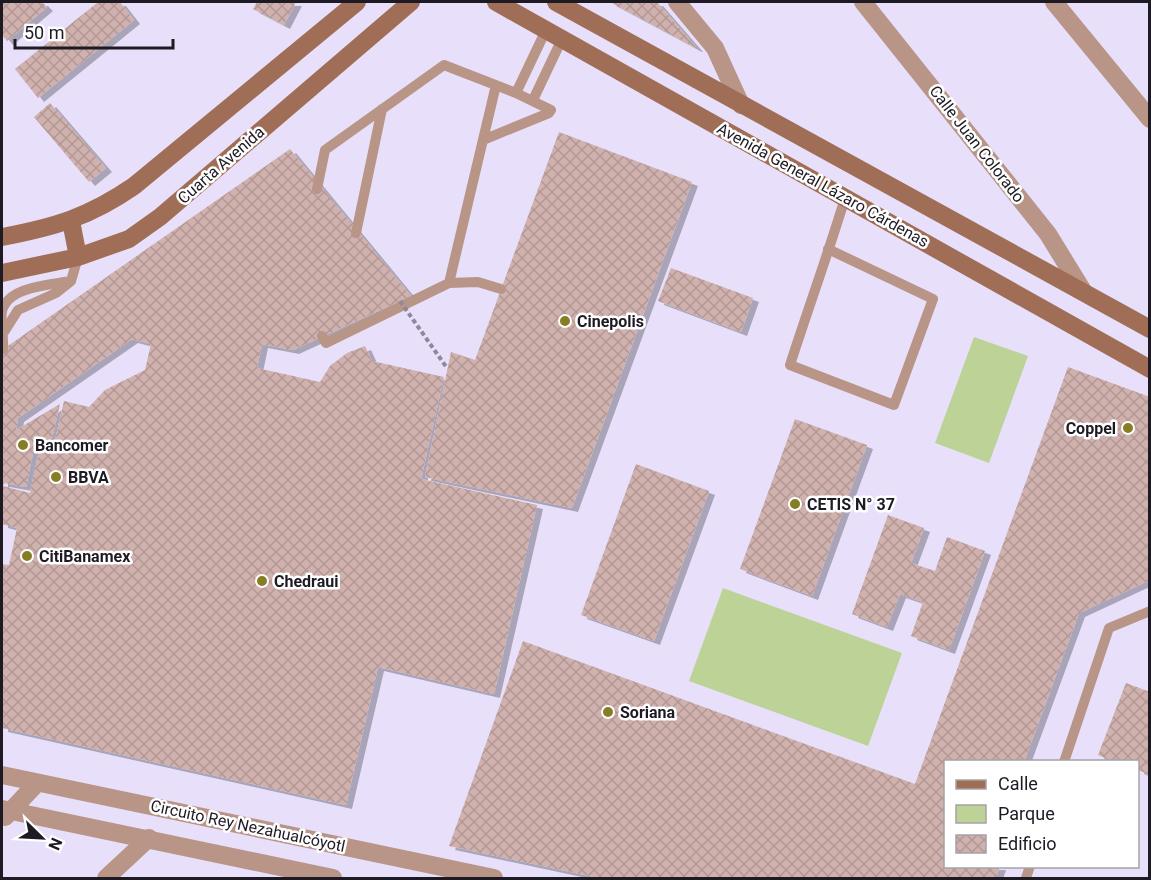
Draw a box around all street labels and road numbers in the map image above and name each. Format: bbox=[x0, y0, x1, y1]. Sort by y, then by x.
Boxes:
street label: Calle Juan Colorado bbox=[925, 82, 1029, 206]
street label: Avenida General Lázaro Cárdenas bbox=[714, 119, 932, 251]
street label: Cuarta Avenida bbox=[174, 122, 268, 208]
street label: Circuito Rey Nezahualcóyotl bbox=[149, 796, 347, 856]

